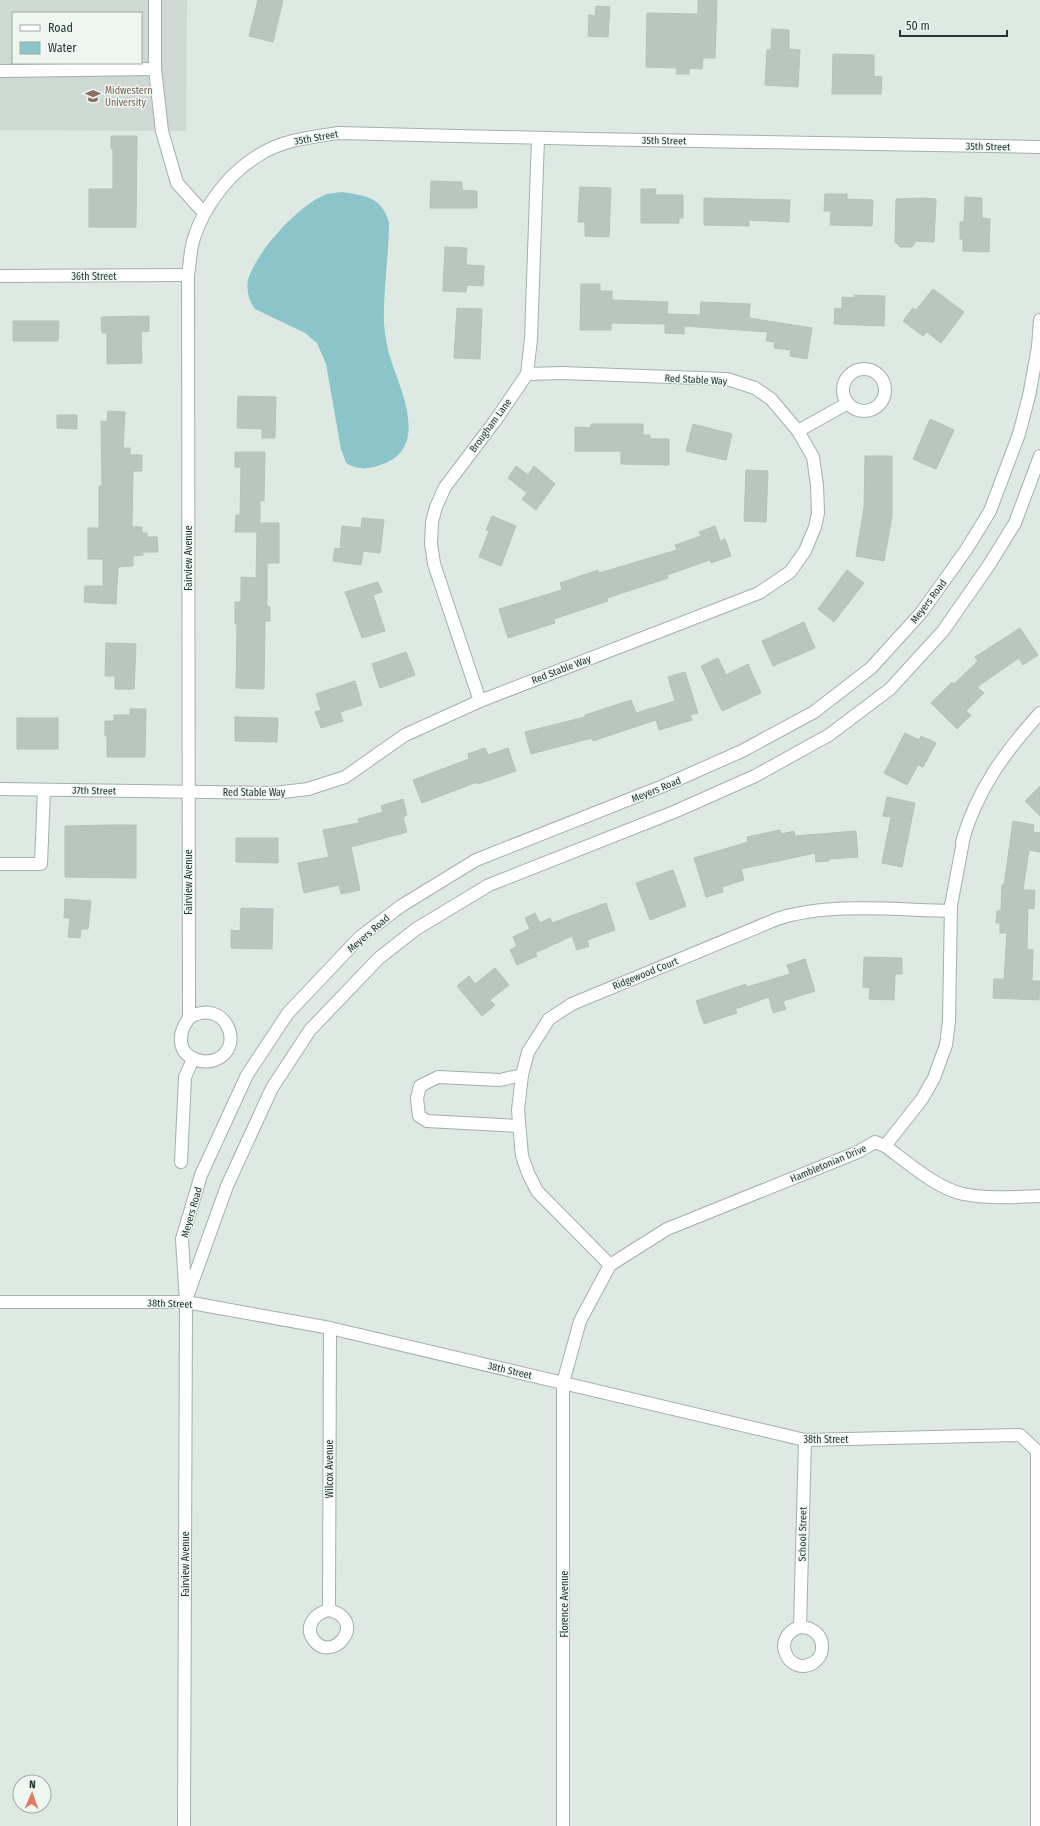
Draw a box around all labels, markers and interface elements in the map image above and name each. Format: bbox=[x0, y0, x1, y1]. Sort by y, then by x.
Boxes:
legend bbox=[12, 12, 142, 64]
scale bar bbox=[900, 12, 1007, 38]
text: 50 m bbox=[906, 19, 930, 33]
text: Road bbox=[48, 21, 73, 35]
text: Water bbox=[48, 41, 77, 55]
place label: Midwestern University bbox=[105, 85, 153, 109]
school or university icon: Midwestern University bbox=[84, 87, 102, 105]
street label: 35th Street bbox=[293, 128, 340, 148]
street label: 35th Street bbox=[642, 135, 687, 147]
street label: 35th Street bbox=[966, 141, 1011, 153]
street label: 36th Street bbox=[72, 271, 117, 283]
street label: Red Stable Way bbox=[664, 372, 728, 388]
street label: Brougham Lane bbox=[467, 396, 514, 455]
street label: Fairview Avenue bbox=[183, 525, 195, 591]
street label: Meyers Road bbox=[908, 577, 949, 626]
street label: Red Stable Way bbox=[530, 653, 593, 687]
street label: Meyers Road bbox=[630, 775, 683, 805]
street label: 37th Street bbox=[72, 785, 117, 797]
street label: Red Stable Way bbox=[223, 787, 286, 799]
street label: Fairview Avenue bbox=[183, 849, 195, 915]
street label: Meyers Road bbox=[345, 912, 392, 955]
street label: Ridgewood Court bbox=[611, 955, 681, 993]
street label: Hambletonian Drive bbox=[789, 1142, 868, 1185]
street label: Meyers Road bbox=[179, 1186, 205, 1239]
street label: 38th Street bbox=[147, 1297, 193, 1311]
street label: 38th Street bbox=[487, 1360, 534, 1382]
street label: 38th Street bbox=[804, 1434, 849, 1446]
street label: Wilcox Avenue bbox=[324, 1440, 336, 1498]
street label: School Street bbox=[797, 1506, 809, 1561]
street label: Fairview Avenue bbox=[180, 1531, 192, 1597]
street label: Florence Avenue bbox=[559, 1570, 571, 1637]
north arrow bbox=[12, 1774, 52, 1814]
text: N bbox=[29, 1778, 36, 1791]

